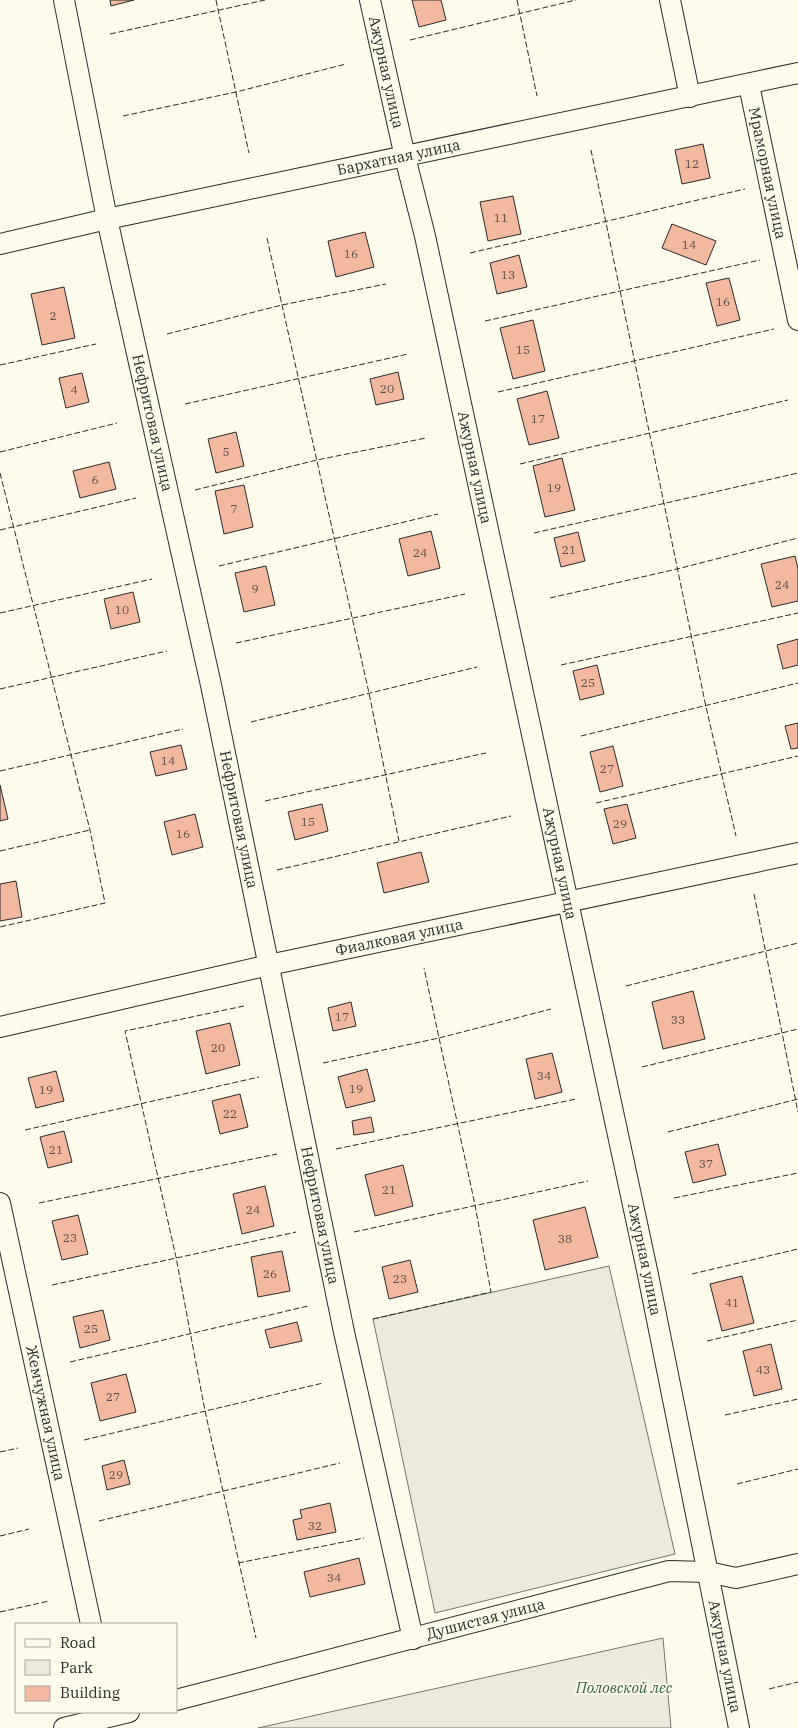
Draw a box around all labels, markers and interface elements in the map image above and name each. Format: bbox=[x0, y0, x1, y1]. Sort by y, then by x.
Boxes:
street label: Ажурная улица bbox=[365, 14, 408, 130]
street label: Мраморная улица bbox=[745, 105, 791, 241]
street label: Бархатная улица bbox=[335, 135, 462, 179]
house number: 12 bbox=[685, 156, 699, 171]
house number: 11 bbox=[494, 210, 508, 225]
house number: 14 bbox=[682, 237, 696, 252]
house number: 16 bbox=[344, 246, 358, 261]
house number: 13 bbox=[501, 267, 515, 282]
house number: 16 bbox=[716, 294, 730, 309]
house number: 2 bbox=[49, 308, 57, 323]
house number: 15 bbox=[516, 342, 530, 357]
street label: Нефритовая улица bbox=[128, 352, 178, 493]
house number: 20 bbox=[380, 381, 394, 396]
house number: 4 bbox=[70, 382, 78, 397]
street label: Ажурная улица bbox=[454, 409, 496, 525]
house number: 17 bbox=[531, 411, 545, 426]
house number: 5 bbox=[222, 444, 230, 459]
house number: 6 bbox=[91, 472, 99, 487]
house number: 19 bbox=[547, 480, 561, 495]
house number: 7 bbox=[230, 501, 238, 516]
house number: 21 bbox=[562, 542, 576, 557]
house number: 24 bbox=[413, 545, 427, 560]
house number: 24 bbox=[775, 577, 789, 592]
house number: 9 bbox=[251, 581, 259, 596]
house number: 10 bbox=[115, 602, 129, 617]
house number: 25 bbox=[581, 675, 595, 690]
street label: Нефритовая улица bbox=[216, 749, 263, 890]
house number: 14 bbox=[161, 753, 175, 768]
house number: 27 bbox=[600, 761, 614, 776]
street label: Ажурная улица bbox=[539, 805, 581, 921]
house number: 15 bbox=[301, 814, 315, 829]
house number: 29 bbox=[613, 816, 627, 831]
house number: 16 bbox=[176, 826, 190, 841]
street label: Фиалковая улица bbox=[333, 914, 464, 960]
house number: 17 bbox=[335, 1009, 349, 1024]
house number: 33 bbox=[671, 1012, 685, 1027]
house number: 20 bbox=[211, 1040, 225, 1055]
house number: 34 bbox=[537, 1068, 551, 1083]
house number: 19 bbox=[349, 1081, 363, 1096]
house number: 19 bbox=[39, 1082, 53, 1097]
house number: 22 bbox=[223, 1106, 237, 1121]
house number: 21 bbox=[49, 1142, 63, 1157]
street label: Нефритовая улица bbox=[297, 1145, 344, 1286]
house number: 37 bbox=[699, 1156, 713, 1171]
house number: 21 bbox=[382, 1182, 396, 1197]
street label: Ажурная улица bbox=[624, 1201, 666, 1317]
house number: 24 bbox=[246, 1202, 260, 1217]
house number: 23 bbox=[63, 1230, 77, 1245]
house number: 38 bbox=[558, 1231, 572, 1246]
house number: 26 bbox=[263, 1266, 277, 1281]
house number: 23 bbox=[393, 1271, 407, 1286]
house number: 41 bbox=[725, 1295, 739, 1310]
house number: 25 bbox=[84, 1321, 98, 1336]
street label: Жемчужная улица bbox=[22, 1344, 70, 1482]
house number: 43 bbox=[756, 1362, 770, 1377]
house number: 27 bbox=[106, 1389, 120, 1404]
house number: 29 bbox=[109, 1467, 123, 1482]
house number: 32 bbox=[308, 1518, 322, 1533]
house number: 34 bbox=[327, 1570, 341, 1585]
street label: Душистая улица bbox=[424, 1594, 547, 1643]
street label: Ажурная улица bbox=[705, 1598, 746, 1714]
legend bbox=[15, 1623, 178, 1713]
text: Road bbox=[60, 1633, 96, 1652]
text: Park bbox=[60, 1658, 93, 1677]
park label: Половской лес bbox=[575, 1678, 673, 1697]
text: Building bbox=[60, 1683, 120, 1702]

